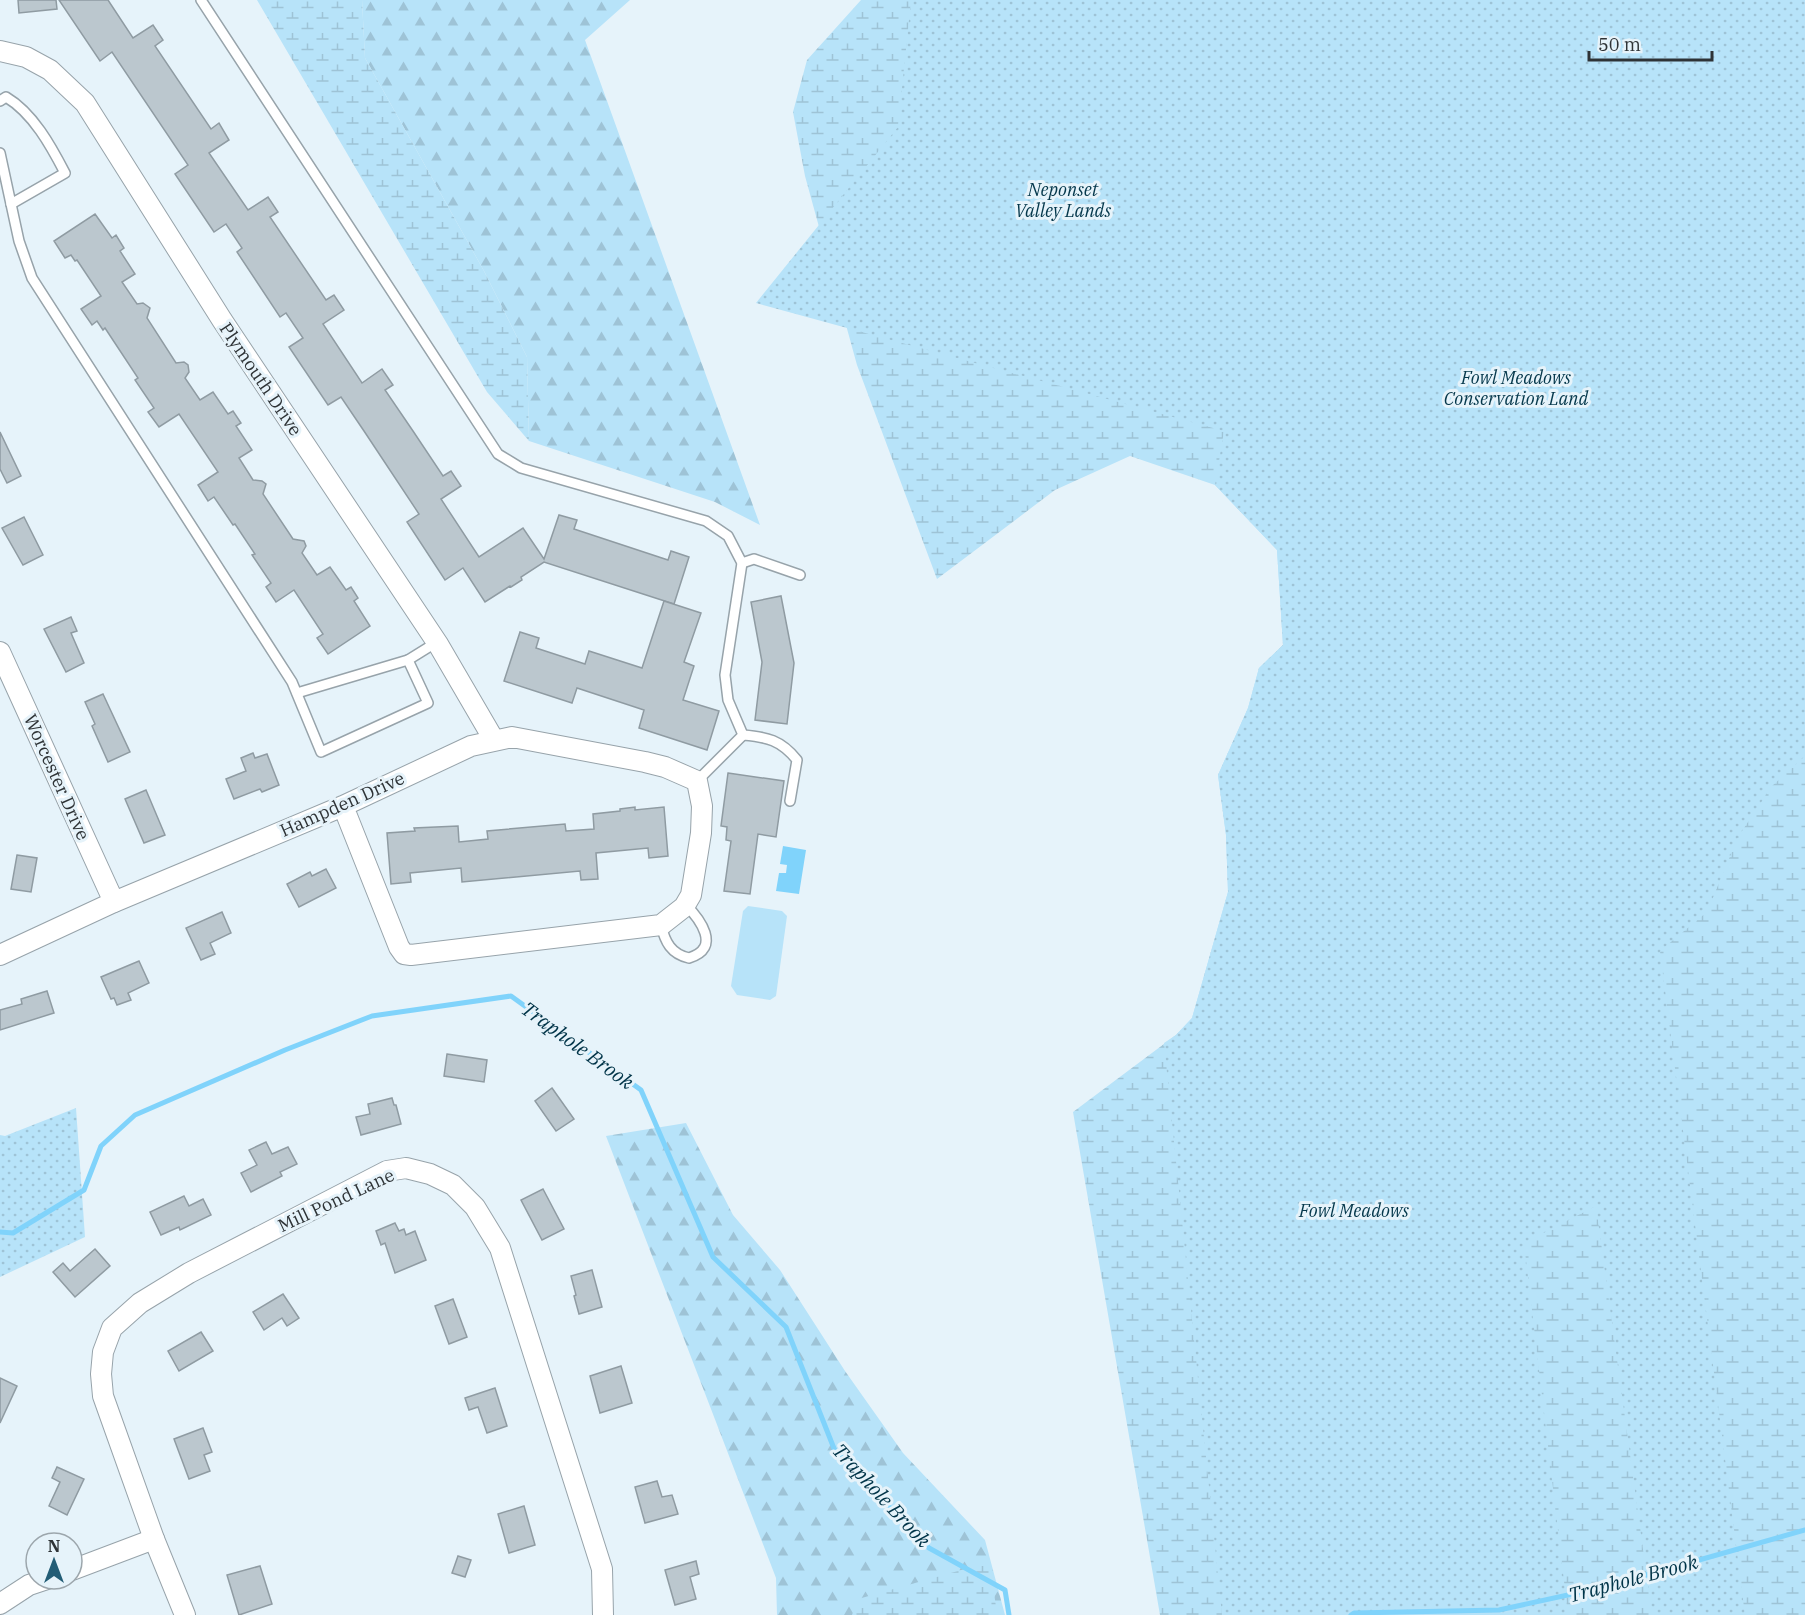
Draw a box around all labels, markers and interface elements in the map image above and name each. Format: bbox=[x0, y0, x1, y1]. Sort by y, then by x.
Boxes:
scale bar bbox=[1589, 24, 1712, 62]
text: 50 m bbox=[1598, 33, 1641, 56]
park label: Neponset Valley Lands bbox=[1015, 178, 1111, 222]
street label: Plymouth Drive bbox=[215, 318, 307, 440]
park label: Fowl Meadows Conservation Land bbox=[1444, 366, 1588, 410]
street label: Worcester Drive bbox=[19, 710, 95, 844]
street label: Hampden Drive bbox=[276, 766, 408, 842]
water label: Traphole Brook bbox=[516, 995, 640, 1095]
street label: Mill Pond Lane bbox=[274, 1163, 398, 1237]
park label: Fowl Meadows bbox=[1298, 1199, 1409, 1222]
water label: Traphole Brook bbox=[827, 1437, 937, 1553]
north arrow bbox=[24, 1531, 84, 1591]
text: N bbox=[48, 1536, 60, 1556]
water label: Traphole Brook bbox=[1565, 1548, 1701, 1608]

